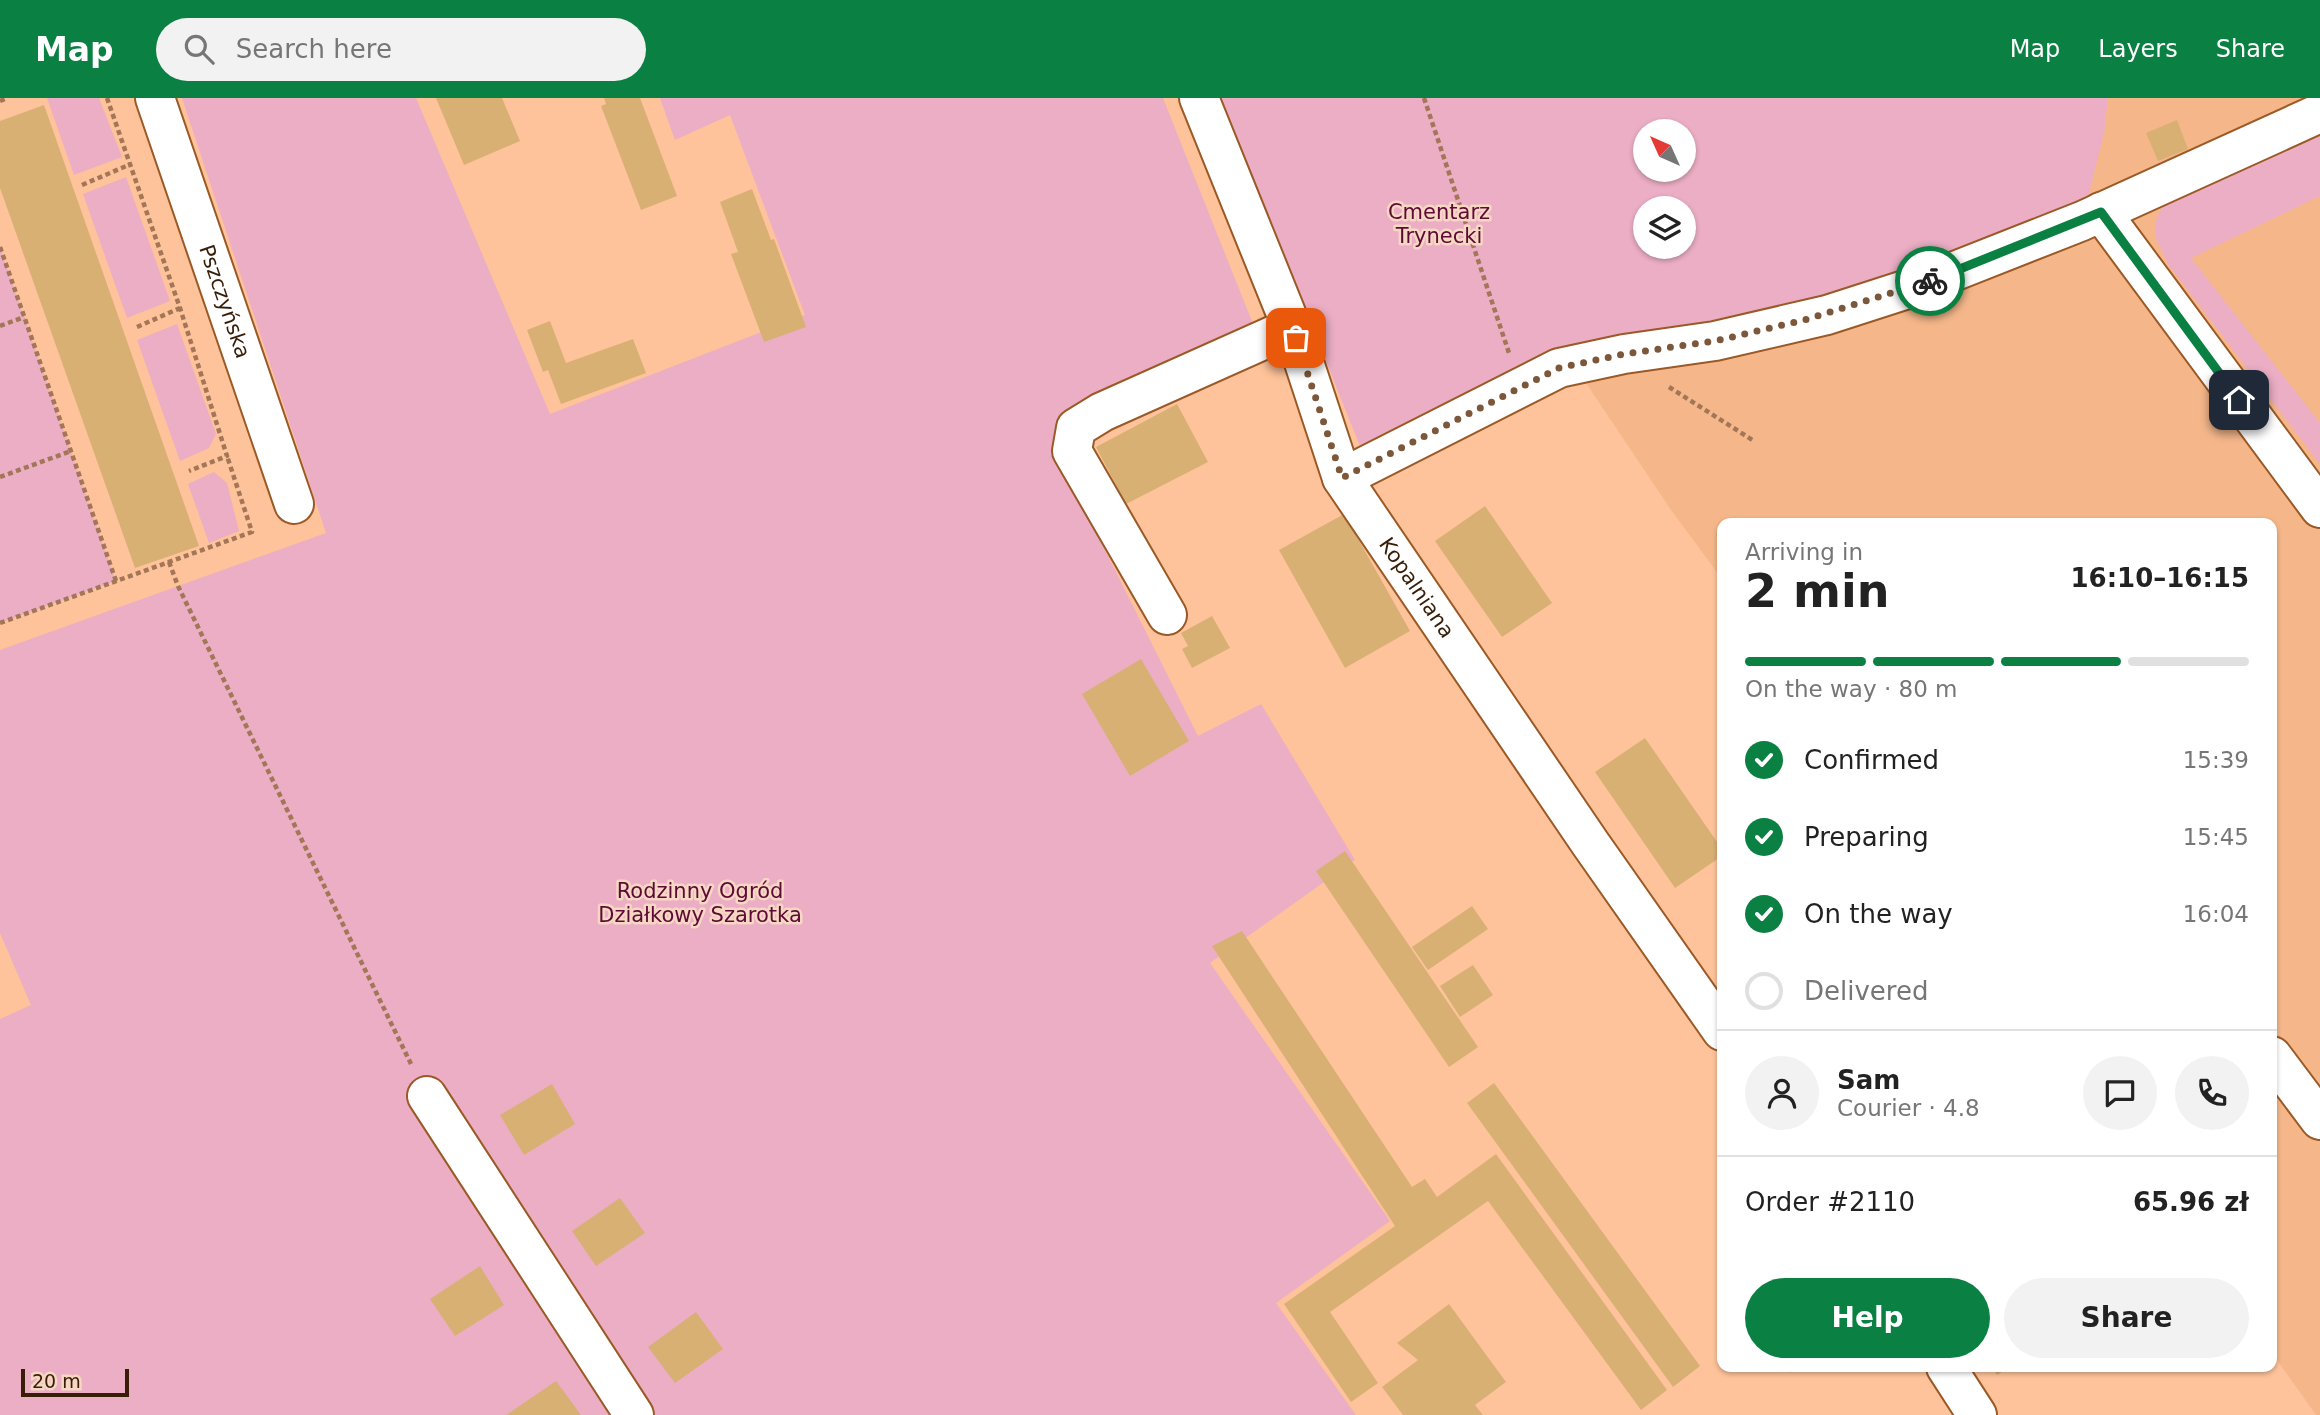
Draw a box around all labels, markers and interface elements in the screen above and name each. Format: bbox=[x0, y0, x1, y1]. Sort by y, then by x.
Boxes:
search box bbox=[156, 18, 646, 81]
text: Map bbox=[35, 30, 114, 69]
icon: search bbox=[180, 30, 218, 68]
text: Search here bbox=[236, 34, 392, 64]
text: Map bbox=[2010, 35, 2060, 63]
text: Layers bbox=[2098, 35, 2178, 63]
text: Share bbox=[2216, 35, 2285, 63]
north arrow bbox=[1633, 119, 1696, 182]
map controls bbox=[1633, 119, 1696, 259]
button: layers bbox=[1633, 196, 1696, 259]
park label: Cmentarz Trynecki bbox=[1388, 200, 1490, 248]
street label: Pszczyńska bbox=[194, 242, 255, 361]
courier bbox=[1895, 246, 1965, 316]
icon: bike bbox=[1911, 262, 1949, 300]
pin bbox=[1266, 308, 1326, 368]
icon: bag bbox=[1277, 319, 1315, 357]
pin bbox=[2209, 370, 2269, 430]
icon: home bbox=[2220, 381, 2258, 419]
street label: Kopalniana bbox=[1374, 533, 1459, 642]
text: Arriving in bbox=[1745, 539, 1863, 565]
text: 16:10–16:15 bbox=[2070, 563, 2249, 593]
text: 2 min bbox=[1745, 564, 1889, 618]
text: On the way · 80 m bbox=[1745, 676, 1957, 702]
icon: check bbox=[1745, 741, 1783, 779]
text: Confirmed bbox=[1804, 745, 1939, 775]
text: 15:39 bbox=[2183, 747, 2249, 773]
icon: check bbox=[1745, 818, 1783, 856]
text: Preparing bbox=[1804, 822, 1929, 852]
text: 15:45 bbox=[2183, 824, 2249, 850]
park label: Rodzinny Ogród Działkowy Szarotka bbox=[598, 879, 802, 927]
icon: check bbox=[1745, 895, 1783, 933]
text: On the way bbox=[1804, 899, 1953, 929]
text: 16:04 bbox=[2183, 901, 2249, 927]
text: Delivered bbox=[1804, 976, 1928, 1006]
button: person bbox=[1745, 1056, 1819, 1130]
button: chat bbox=[2083, 1056, 2157, 1130]
button: phone bbox=[2175, 1056, 2249, 1130]
text: Sam bbox=[1837, 1065, 1900, 1095]
text: Courier · 4.8 bbox=[1837, 1095, 1980, 1121]
text: Order #2110 bbox=[1745, 1187, 1915, 1217]
text: 65.96 zł bbox=[2133, 1187, 2249, 1217]
button: Help bbox=[1745, 1278, 1990, 1358]
button: Share bbox=[2004, 1278, 2249, 1358]
scale bar bbox=[21, 1366, 130, 1398]
text: 20 m bbox=[32, 1370, 81, 1392]

